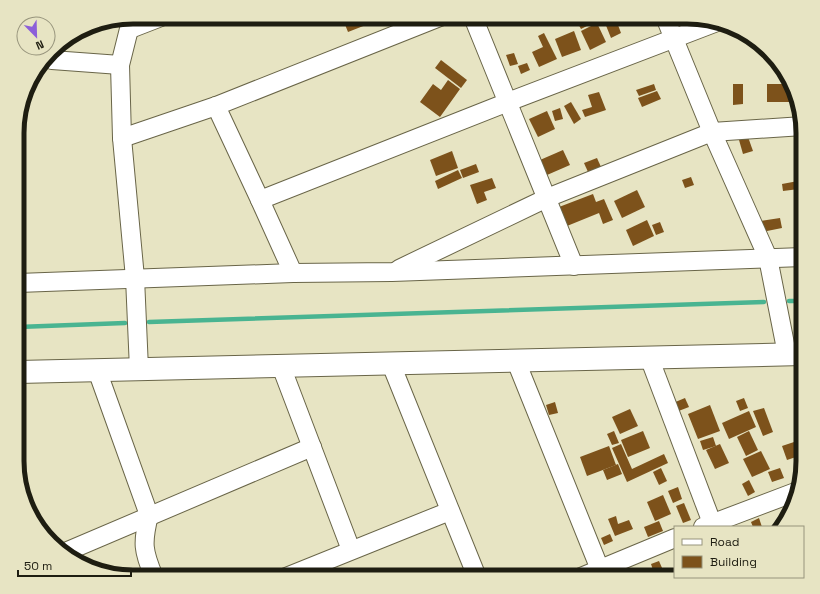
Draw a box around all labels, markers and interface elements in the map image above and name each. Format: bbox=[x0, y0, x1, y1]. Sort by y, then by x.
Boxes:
north arrow bbox=[16, 16, 56, 56]
text: N bbox=[34, 37, 46, 53]
legend bbox=[674, 526, 804, 578]
text: Road bbox=[710, 534, 739, 550]
scale bar bbox=[18, 552, 131, 578]
text: Building bbox=[710, 554, 757, 570]
text: 50 m bbox=[24, 558, 52, 574]

